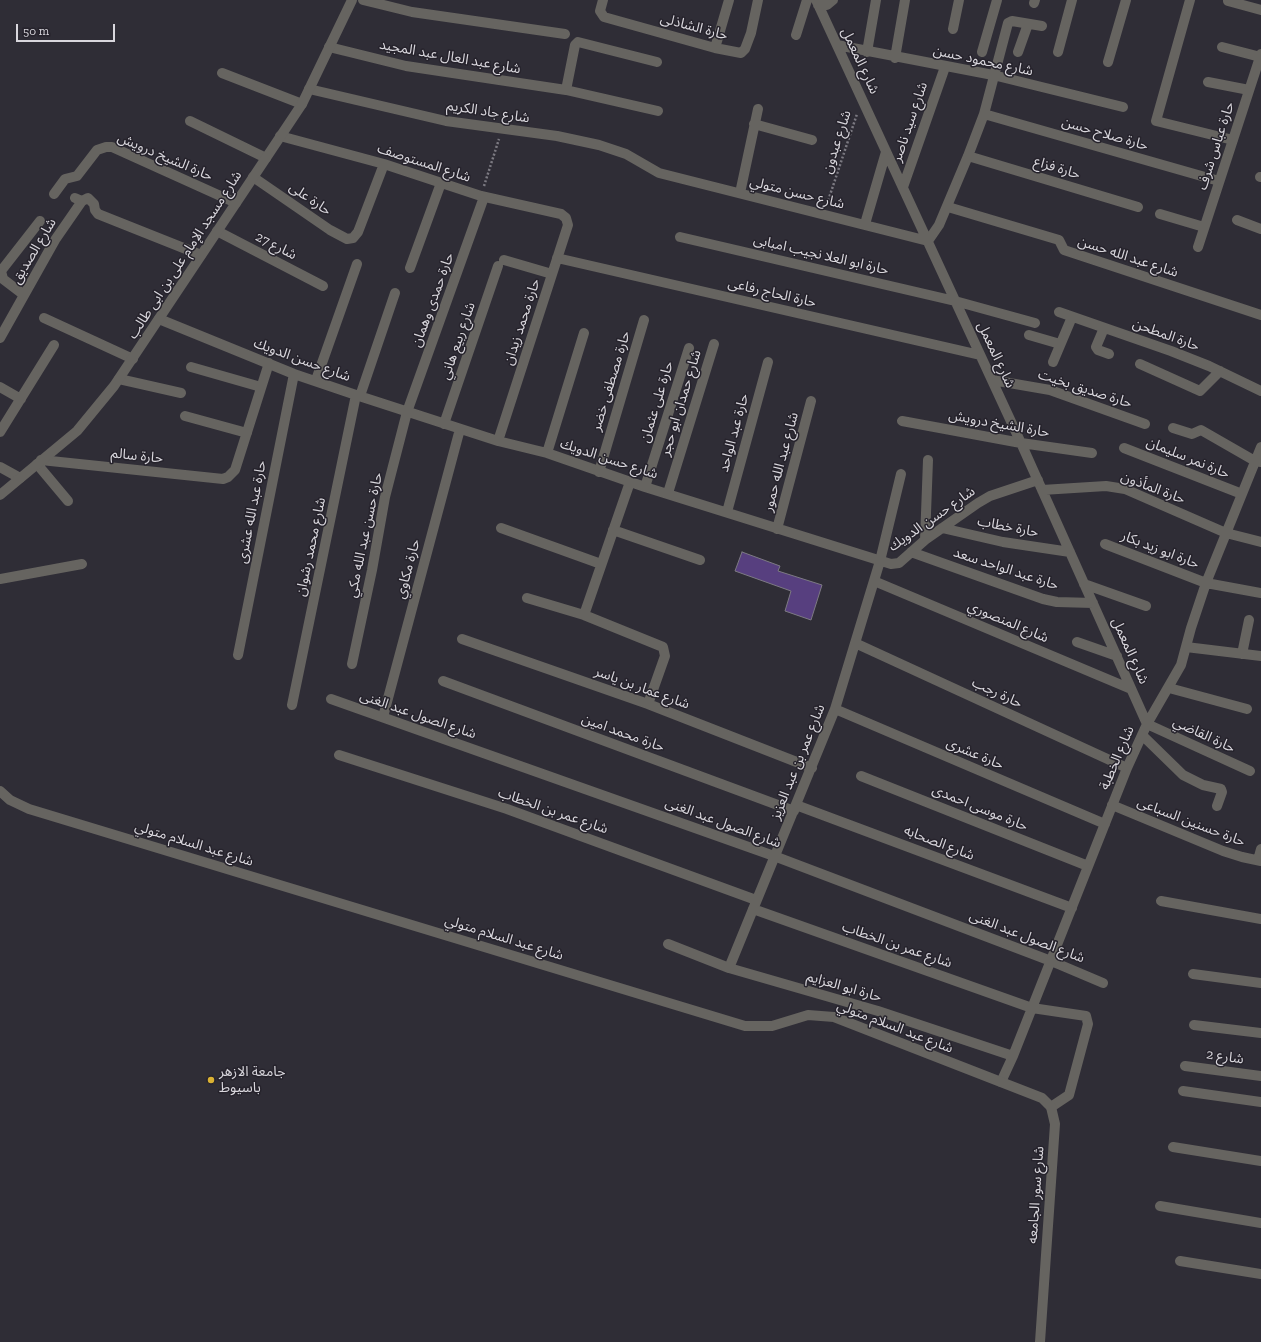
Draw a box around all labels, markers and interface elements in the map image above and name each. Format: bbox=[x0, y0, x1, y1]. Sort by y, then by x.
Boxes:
street label: حارة الشاذلى bbox=[658, 10, 730, 44]
scale bar bbox=[18, 16, 117, 42]
text: 50 m bbox=[23, 24, 49, 38]
street label: شارع المعمل bbox=[837, 25, 883, 97]
street label: شارع عبد العال عبد المجيد bbox=[378, 36, 522, 78]
street label: شارع محمود حسن bbox=[932, 42, 1034, 80]
street label: شارع سيد ناصر bbox=[888, 80, 932, 164]
street label: شارع جاد الكريم bbox=[445, 97, 531, 127]
street label: حارة عباس شرف bbox=[1194, 100, 1238, 192]
street label: شارع عبدون bbox=[819, 108, 855, 176]
street label: حارة صلاح حسن bbox=[1060, 114, 1150, 154]
street label: حارة الشيخ درويش bbox=[115, 129, 215, 185]
street label: شارع المستوصف bbox=[375, 140, 473, 186]
street label: حارة فزاع bbox=[1032, 153, 1082, 183]
street label: شارع مسجد الإمام على بن ابى طالب bbox=[124, 168, 246, 342]
street label: شارع حسن متولي bbox=[748, 173, 846, 213]
street label: حارة على bbox=[286, 179, 334, 219]
street label: شارع الصديق bbox=[8, 215, 60, 287]
street label: شارع 27 bbox=[252, 228, 300, 264]
street label: حارة ابو العلا نجيب امبابى bbox=[752, 231, 890, 279]
street label: شارع عبد الله حسن bbox=[1076, 233, 1180, 281]
street label: حارة حمدى وهمان bbox=[408, 250, 458, 350]
street label: حارة الحاج رفاعى bbox=[726, 275, 818, 311]
street label: حارة محمد زيدان bbox=[500, 277, 544, 367]
street label: شارع ربيع هاني bbox=[437, 300, 479, 382]
street label: حارة المطحن bbox=[1130, 315, 1202, 355]
street label: شارع المعمل bbox=[973, 319, 1019, 391]
street label: حارة مصطفى خضر bbox=[588, 329, 634, 433]
street label: شارع حسن الدويك bbox=[251, 335, 353, 385]
street label: شارع حمدان ابو حجر bbox=[657, 348, 705, 458]
street label: حارة على عثمان bbox=[637, 359, 677, 445]
street label: حارة صديق بخيت bbox=[1036, 366, 1134, 412]
street label: حارة عبد الواحد bbox=[715, 392, 753, 474]
street label: حارة الشيخ درويش bbox=[947, 407, 1051, 441]
street label: شارع عبد الله حمور bbox=[760, 410, 802, 514]
street label: حارة نمر سليمان bbox=[1144, 434, 1232, 482]
street label: شارع حسن الدويك bbox=[558, 435, 660, 483]
street label: حارة سالم bbox=[110, 445, 164, 467]
street label: حارة عبد الله عشرى bbox=[234, 459, 270, 565]
street label: حارة المأذون bbox=[1119, 468, 1187, 508]
street label: حارة حسن عبد الله مكي bbox=[344, 471, 386, 599]
street label: شارع حسن الدويك bbox=[885, 483, 979, 555]
street label: شارع محمد رشوان bbox=[292, 496, 330, 598]
street label: حارة خطاب bbox=[976, 513, 1040, 541]
street label: حارة ابو زيد بكار bbox=[1119, 527, 1201, 573]
street label: حارة مكاوي bbox=[392, 537, 424, 601]
street label: حارة عبد الواحد سعد bbox=[951, 544, 1061, 594]
street label: شارع المنصوري bbox=[965, 597, 1051, 647]
street label: شارع المعمل bbox=[1108, 615, 1152, 687]
street label: شارع عمار بن ياسر bbox=[592, 663, 692, 713]
street label: حارة رجب bbox=[969, 674, 1025, 712]
street label: شارع الصول عبد الغنى bbox=[358, 687, 478, 743]
street label: شارع عمر بن عبد العزيز bbox=[767, 702, 829, 822]
street label: حارة محمد امين bbox=[579, 710, 667, 756]
street label: حارة القاضي bbox=[1170, 713, 1238, 757]
street label: شارع الخطبة bbox=[1096, 723, 1138, 793]
street label: حارة عشرى bbox=[944, 734, 1006, 774]
street label: حارة موسى احمدى bbox=[930, 781, 1030, 835]
street label: شارع عمر بن الخطاب bbox=[496, 784, 610, 838]
street label: شارع الصول عبد الغنى bbox=[663, 794, 783, 852]
street label: حارة حسنين السباعى bbox=[1135, 794, 1247, 850]
street label: شارع عبد السلام متولي bbox=[133, 818, 255, 870]
street label: شارع الصحابه bbox=[901, 822, 977, 864]
street label: شارع الصول عبد الغنى bbox=[967, 907, 1087, 967]
street label: شارع عبد السلام متولي bbox=[443, 912, 565, 964]
street label: شارع عمر بن الخطاب bbox=[840, 918, 954, 972]
street label: حارة ابو العزايم bbox=[804, 968, 884, 1006]
street label: شارع عبد السلام متولي bbox=[834, 997, 956, 1057]
street label: شارع 2 bbox=[1205, 1046, 1245, 1068]
place label: جامعة الازهر باسيوط bbox=[219, 1064, 286, 1096]
marker: جامعة الازهر باسيوط bbox=[206, 1075, 216, 1085]
street label: شارع سور الجامعه bbox=[1024, 1146, 1048, 1244]

